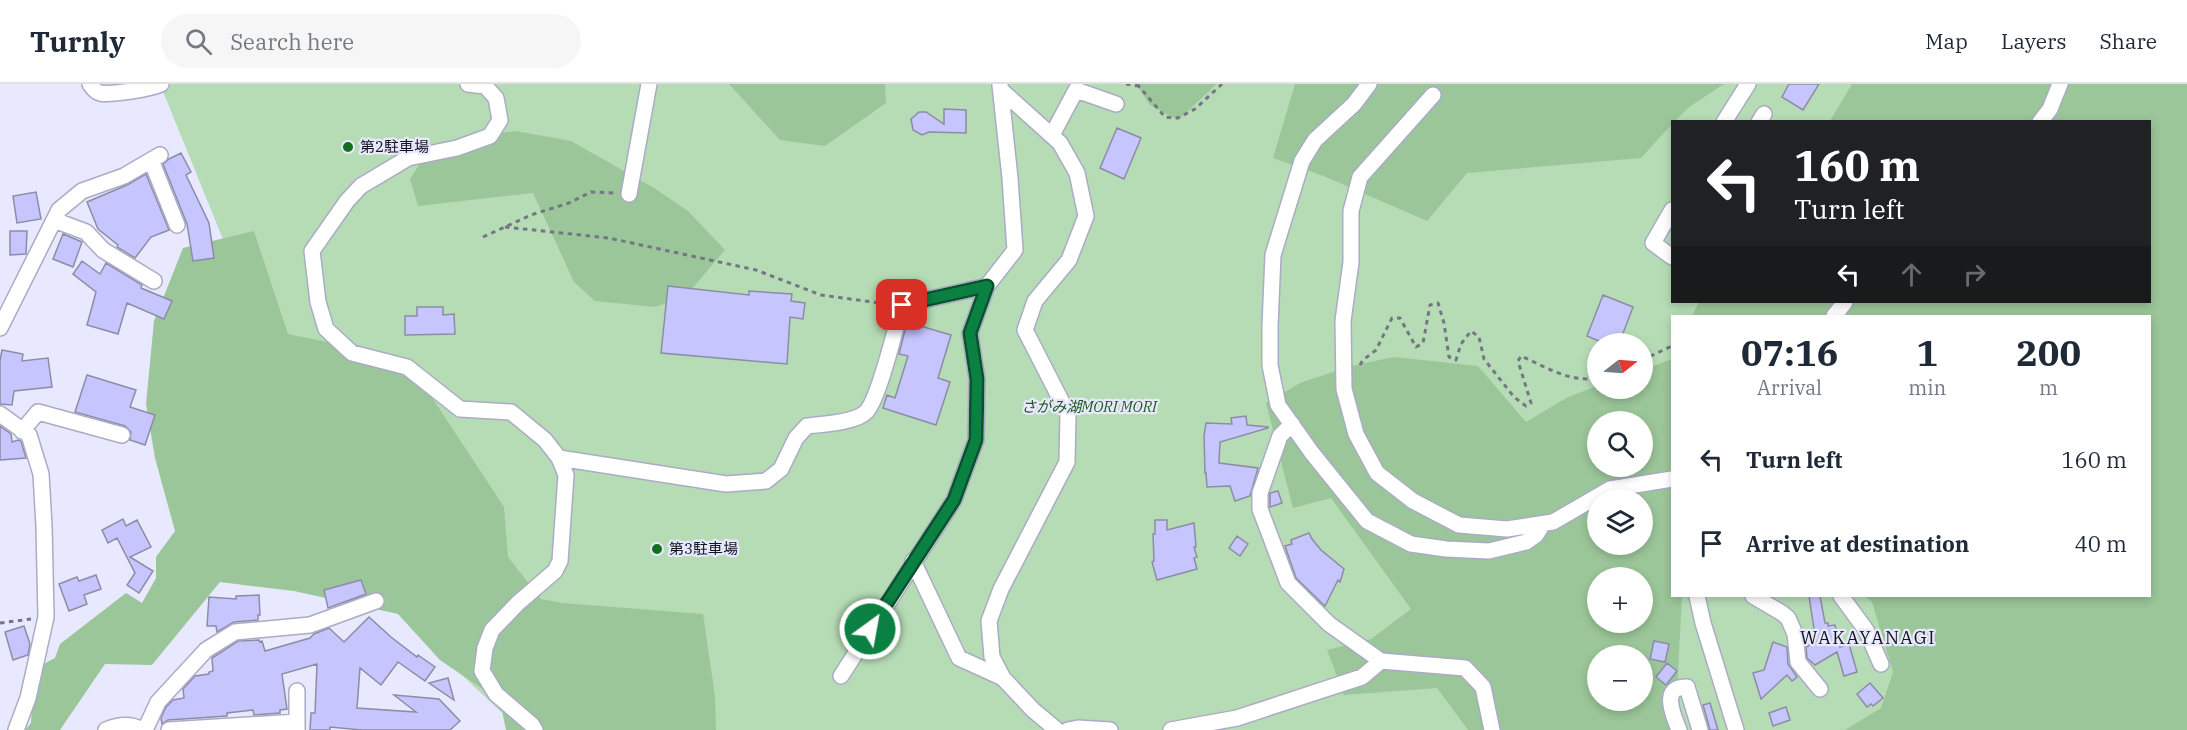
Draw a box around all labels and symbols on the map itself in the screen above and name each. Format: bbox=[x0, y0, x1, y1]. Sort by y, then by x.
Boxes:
place label: 第2駐車場 bbox=[360, 137, 429, 156]
marker: 第2駐車場 bbox=[341, 140, 355, 154]
pin bbox=[876, 279, 927, 330]
north arrow bbox=[1587, 333, 1653, 399]
park label: さがみ湖MORI MORI bbox=[1021, 397, 1158, 416]
place label: 第3駐車場 bbox=[669, 539, 738, 558]
marker: 第3駐車場 bbox=[650, 542, 664, 556]
position arrow bbox=[838, 597, 902, 661]
district label: WAKAYANAGI bbox=[1800, 626, 1936, 649]

